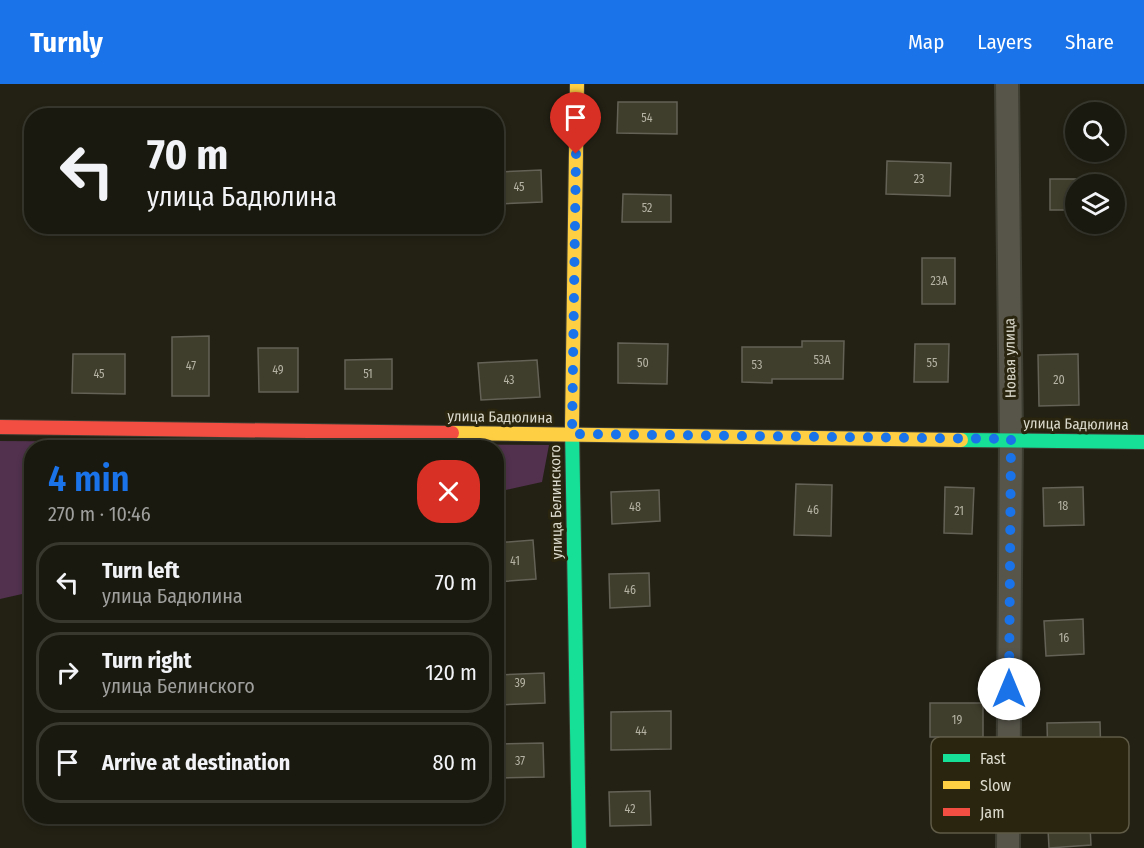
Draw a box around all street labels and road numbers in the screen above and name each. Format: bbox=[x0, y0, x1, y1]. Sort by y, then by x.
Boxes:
street label: Новая улица bbox=[1000, 318, 1020, 398]
street label: улица Бадюлина bbox=[447, 407, 553, 427]
street label: улица Бадюлина bbox=[1023, 414, 1129, 434]
street label: улица Белинского bbox=[546, 444, 566, 559]

